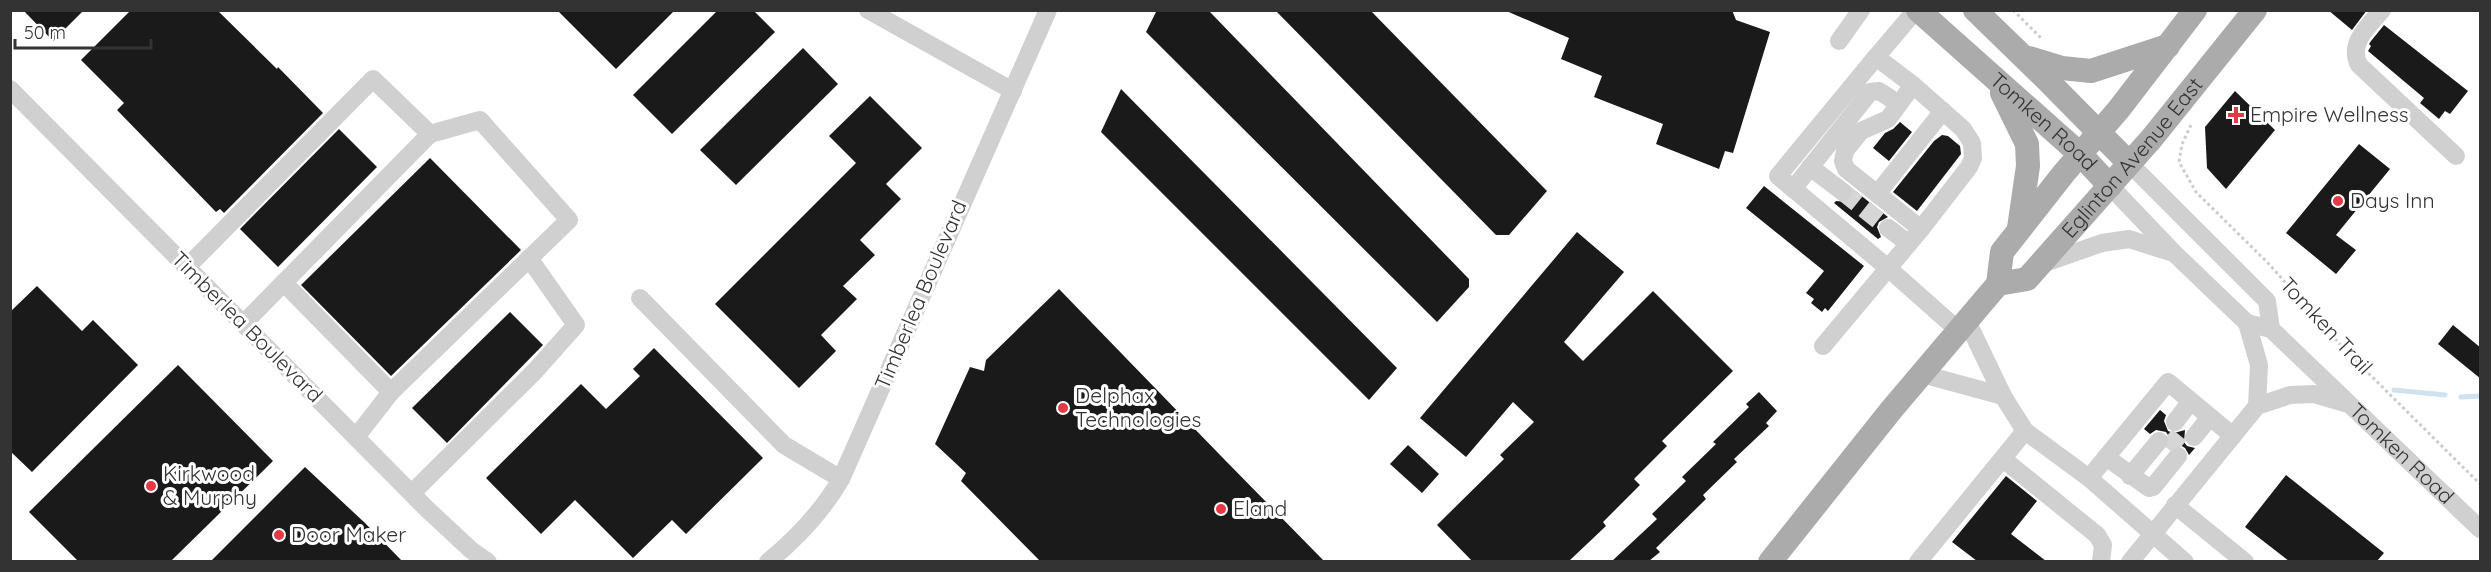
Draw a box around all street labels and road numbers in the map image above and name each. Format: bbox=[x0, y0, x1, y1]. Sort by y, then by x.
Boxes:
street label: Tomken Road bbox=[1985, 66, 2103, 176]
street label: Eglinton Avenue East bbox=[2056, 72, 2208, 243]
street label: Timberlea Boulevard bbox=[868, 196, 972, 393]
street label: Timberlea Boulevard bbox=[167, 245, 329, 407]
street label: Tomken Trail bbox=[2275, 271, 2378, 379]
street label: Tomken Road bbox=[2344, 397, 2460, 509]

